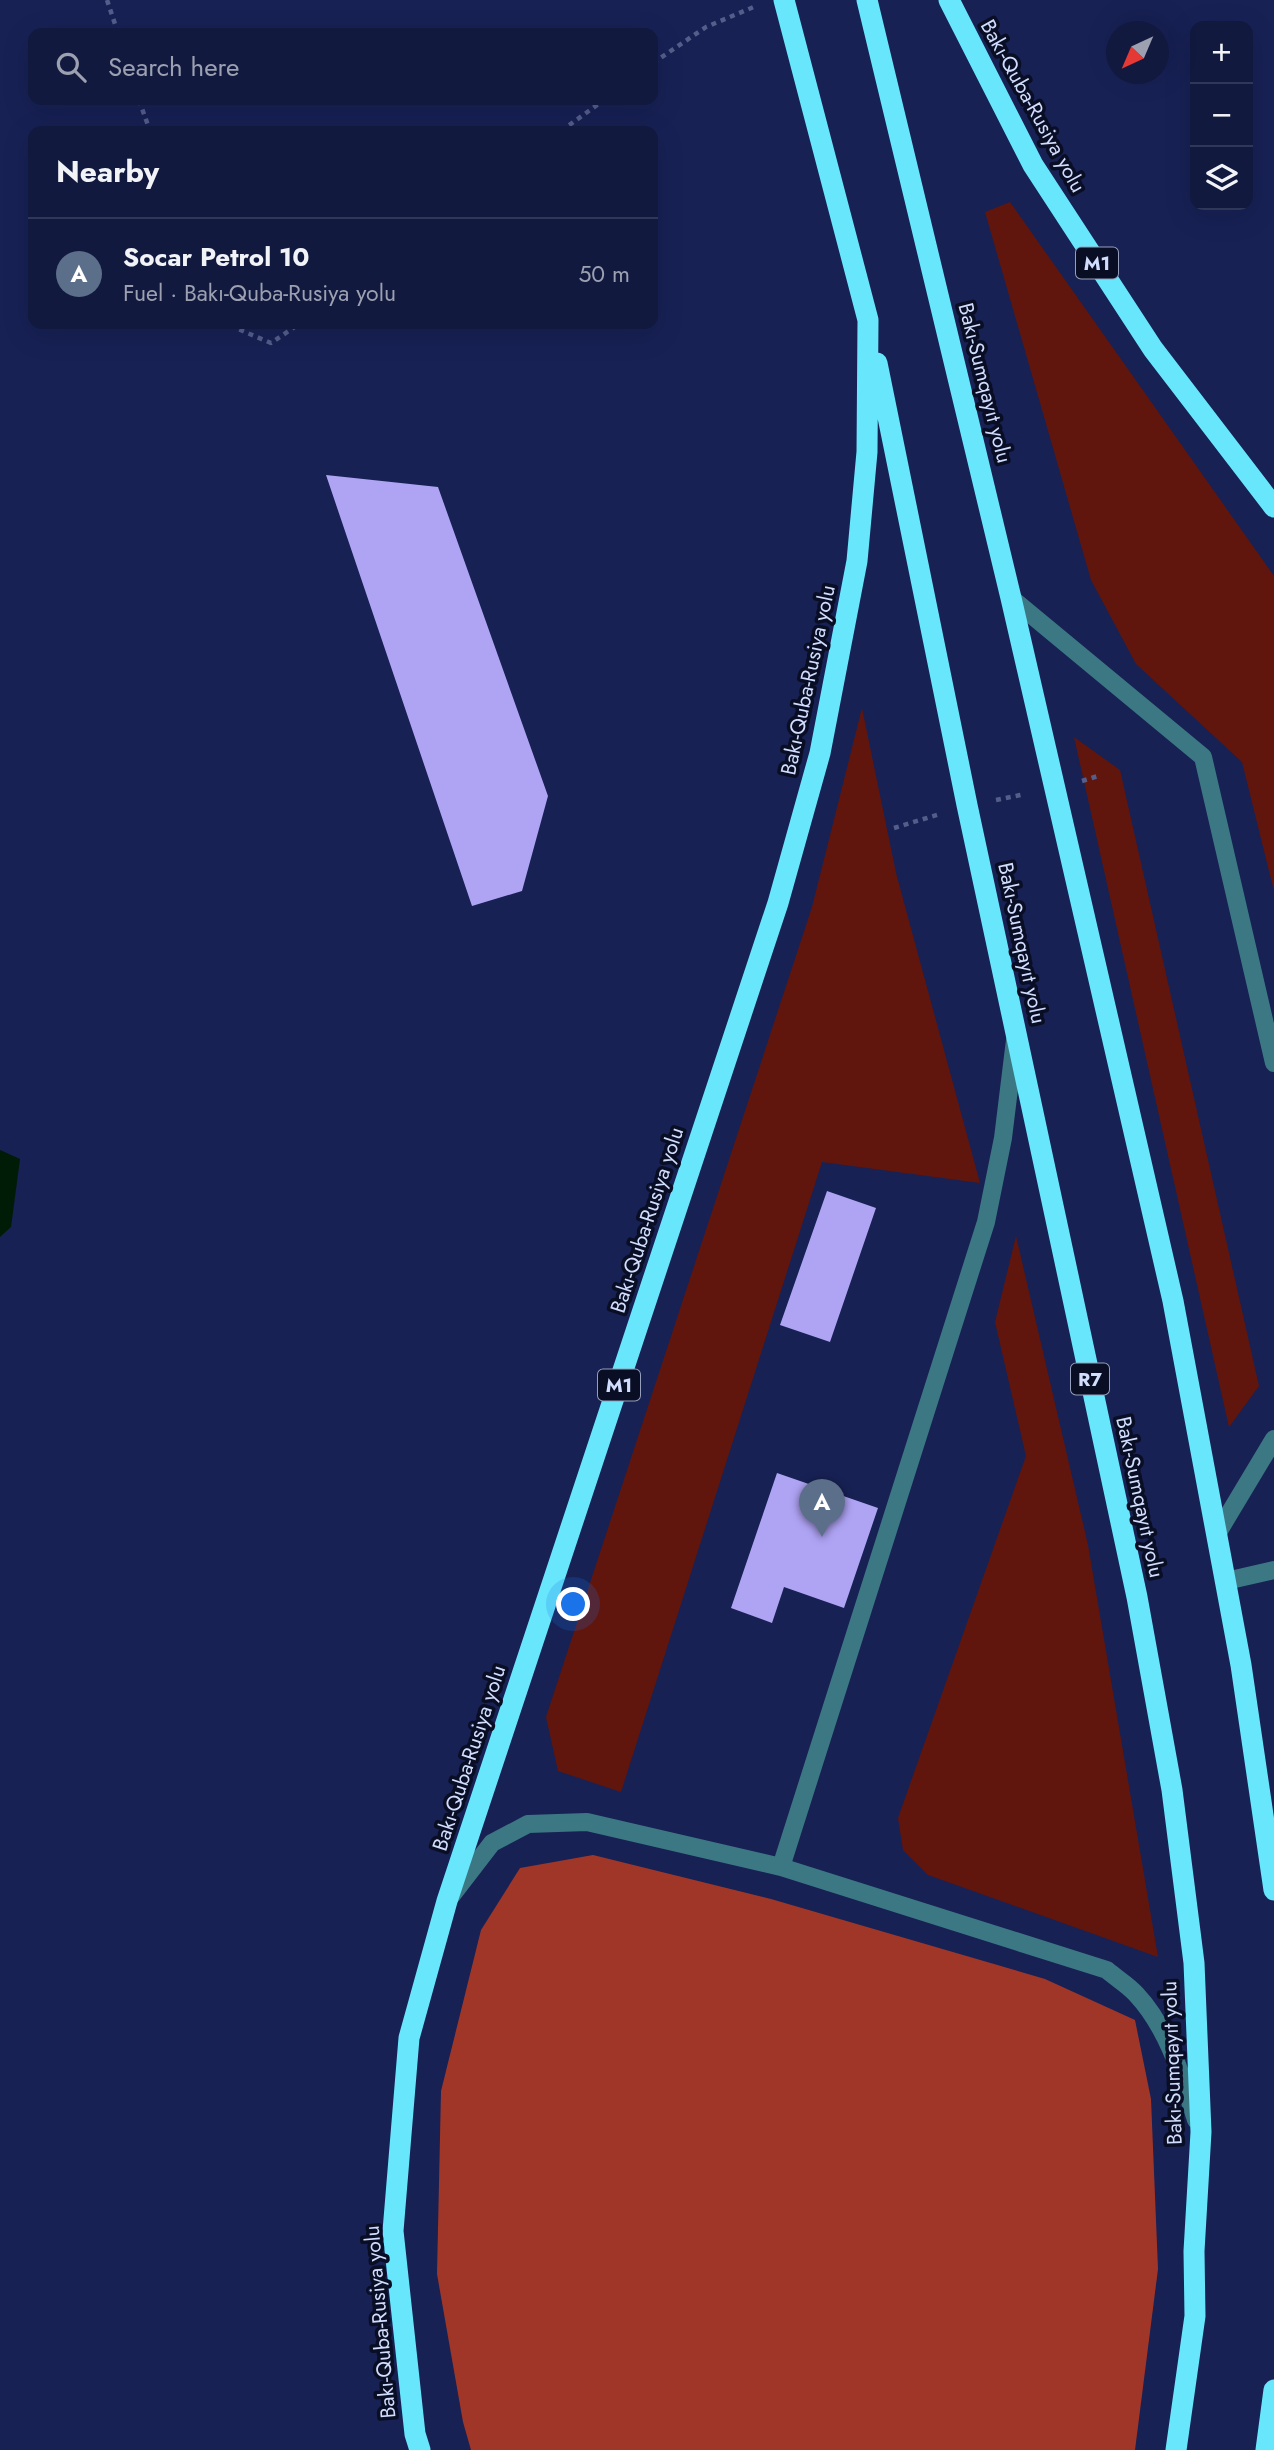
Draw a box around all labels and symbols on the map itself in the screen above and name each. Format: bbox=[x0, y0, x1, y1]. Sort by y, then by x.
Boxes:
street label: Bakı-Quba-Rusiya yolu bbox=[973, 14, 1093, 198]
north arrow bbox=[1106, 21, 1169, 84]
road number: M1 bbox=[1076, 247, 1118, 278]
street label: Bakı-Sumqayıt yolu bbox=[951, 300, 1019, 466]
street label: Bakı-Quba-Rusiya yolu bbox=[773, 582, 843, 778]
street label: Bakı-Sumqayıt yolu bbox=[990, 860, 1054, 1026]
street label: Bakı-Quba-Rusiya yolu bbox=[603, 1123, 691, 1317]
road number: R7 bbox=[1071, 1364, 1109, 1394]
road number: M1 bbox=[598, 1370, 640, 1400]
street label: Bakı-Sumqayıt yolu bbox=[1108, 1414, 1172, 1580]
pin: A bbox=[799, 1479, 845, 1537]
your location bbox=[556, 1587, 590, 1621]
street label: Bakı-Quba-Rusiya yolu bbox=[425, 1661, 513, 1855]
street label: Bakı-Sumqayıt yolu bbox=[1154, 1980, 1190, 2146]
street label: Bakı-Quba-Rusiya yolu bbox=[357, 2224, 403, 2420]

